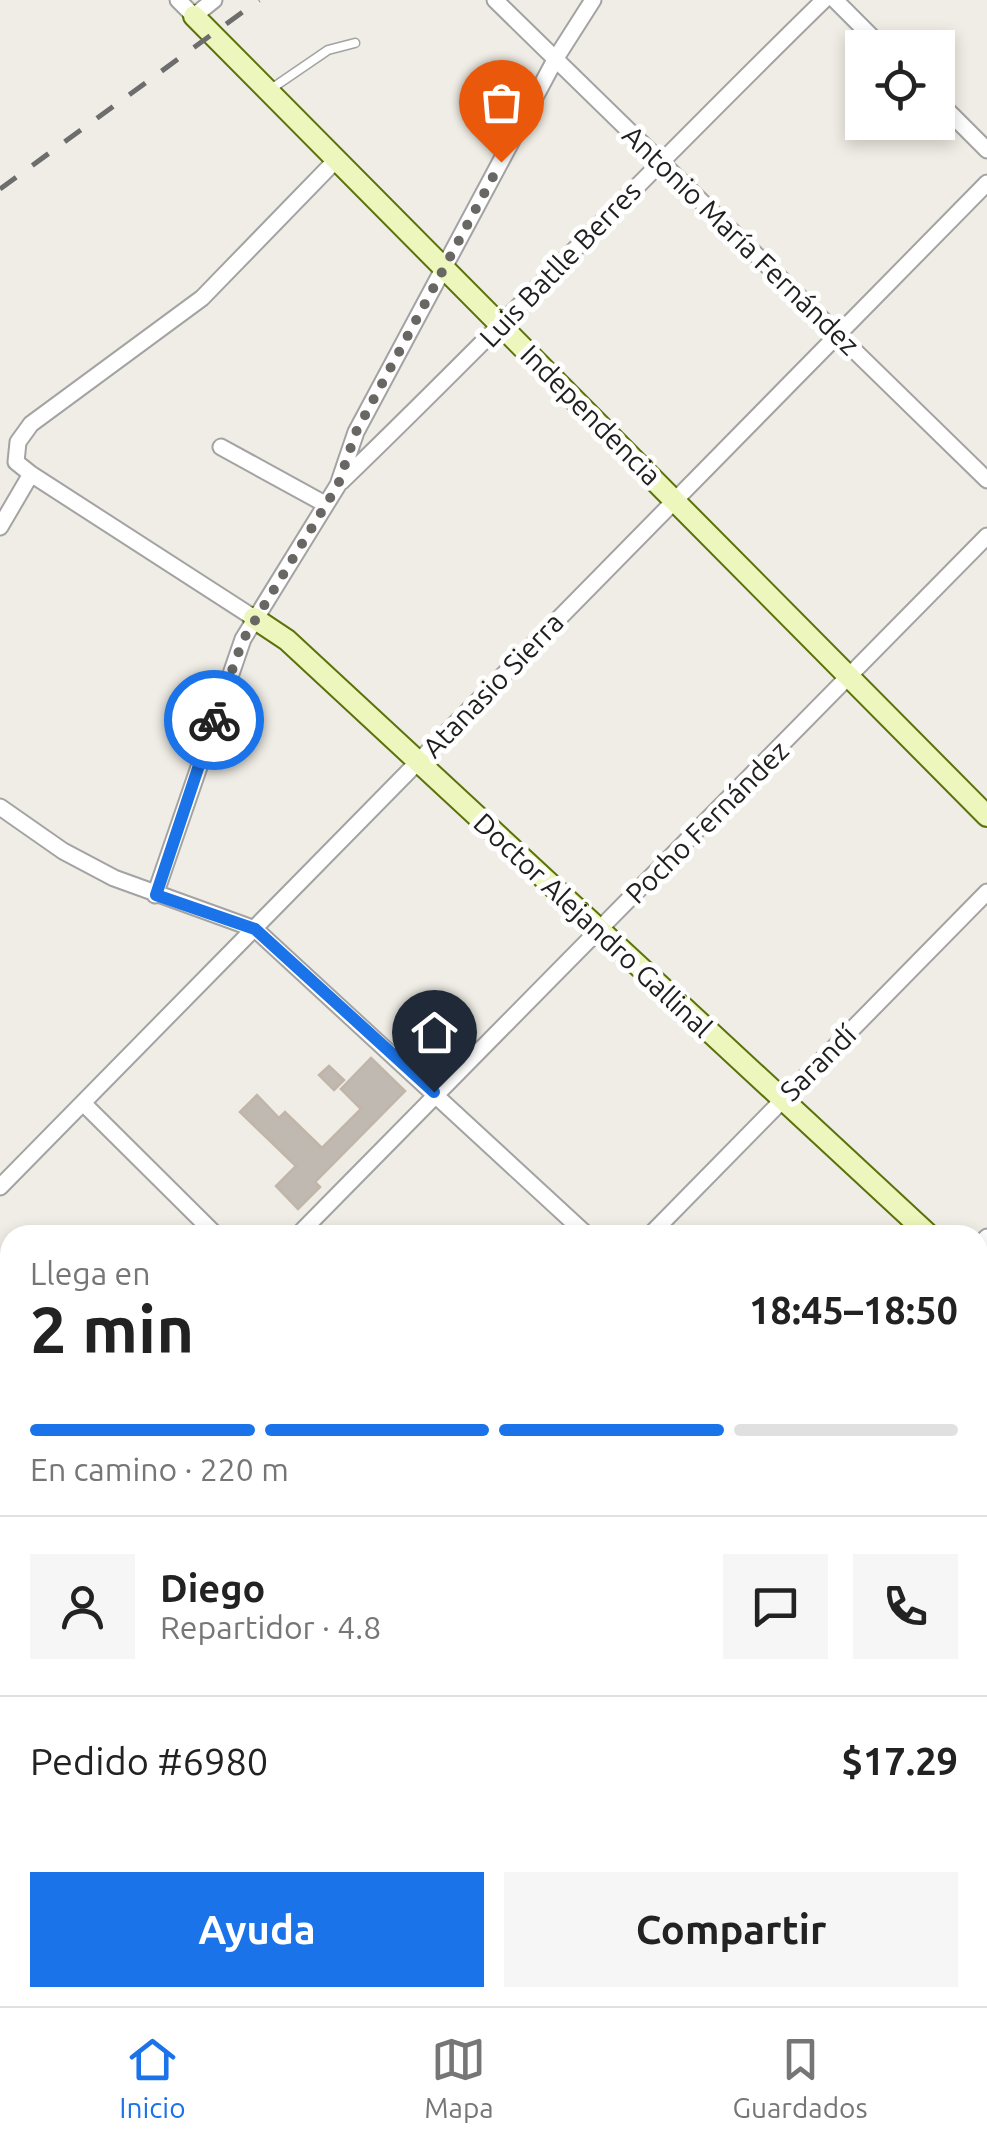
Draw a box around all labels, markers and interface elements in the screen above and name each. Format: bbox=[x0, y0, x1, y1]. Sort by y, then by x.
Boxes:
map controls bbox=[845, 30, 955, 140]
button: locate bbox=[845, 30, 955, 140]
pin bbox=[459, 60, 544, 163]
icon: bag bbox=[474, 75, 529, 130]
street label: Antonio María Fernández bbox=[617, 119, 866, 361]
street label: Luis Batlle Berres bbox=[473, 175, 646, 353]
street label: Independencia bbox=[515, 338, 668, 491]
street label: Atanasio Sierra bbox=[416, 606, 569, 763]
courier bbox=[164, 670, 264, 770]
icon: bike bbox=[187, 693, 242, 748]
street label: Pocho Fernández bbox=[619, 734, 794, 909]
street label: Doctor Alejandro Gallinal bbox=[468, 806, 719, 1043]
pin bbox=[392, 990, 477, 1093]
icon: home bbox=[407, 1005, 462, 1060]
street label: Sarandí bbox=[774, 1018, 862, 1107]
text: Llega en bbox=[30, 1255, 150, 1291]
text: 18:45–18:50 bbox=[749, 1289, 958, 1331]
text: 2 min bbox=[30, 1292, 194, 1365]
text: En camino · 220 m bbox=[30, 1451, 289, 1487]
button: person bbox=[30, 1554, 135, 1659]
button: chat bbox=[723, 1554, 828, 1659]
button: phone bbox=[853, 1554, 958, 1659]
text: Diego bbox=[160, 1567, 265, 1609]
text: Repartidor · 4.8 bbox=[160, 1609, 381, 1645]
text: Pedido #6980 bbox=[30, 1740, 268, 1782]
text: $17.29 bbox=[841, 1740, 958, 1782]
button: Ayuda bbox=[30, 1872, 484, 1987]
button: Compartir bbox=[504, 1872, 958, 1987]
tab: Inicio bbox=[119, 2032, 186, 2123]
tab: Mapa bbox=[424, 2032, 494, 2123]
tab: Guardados bbox=[732, 2032, 868, 2123]

